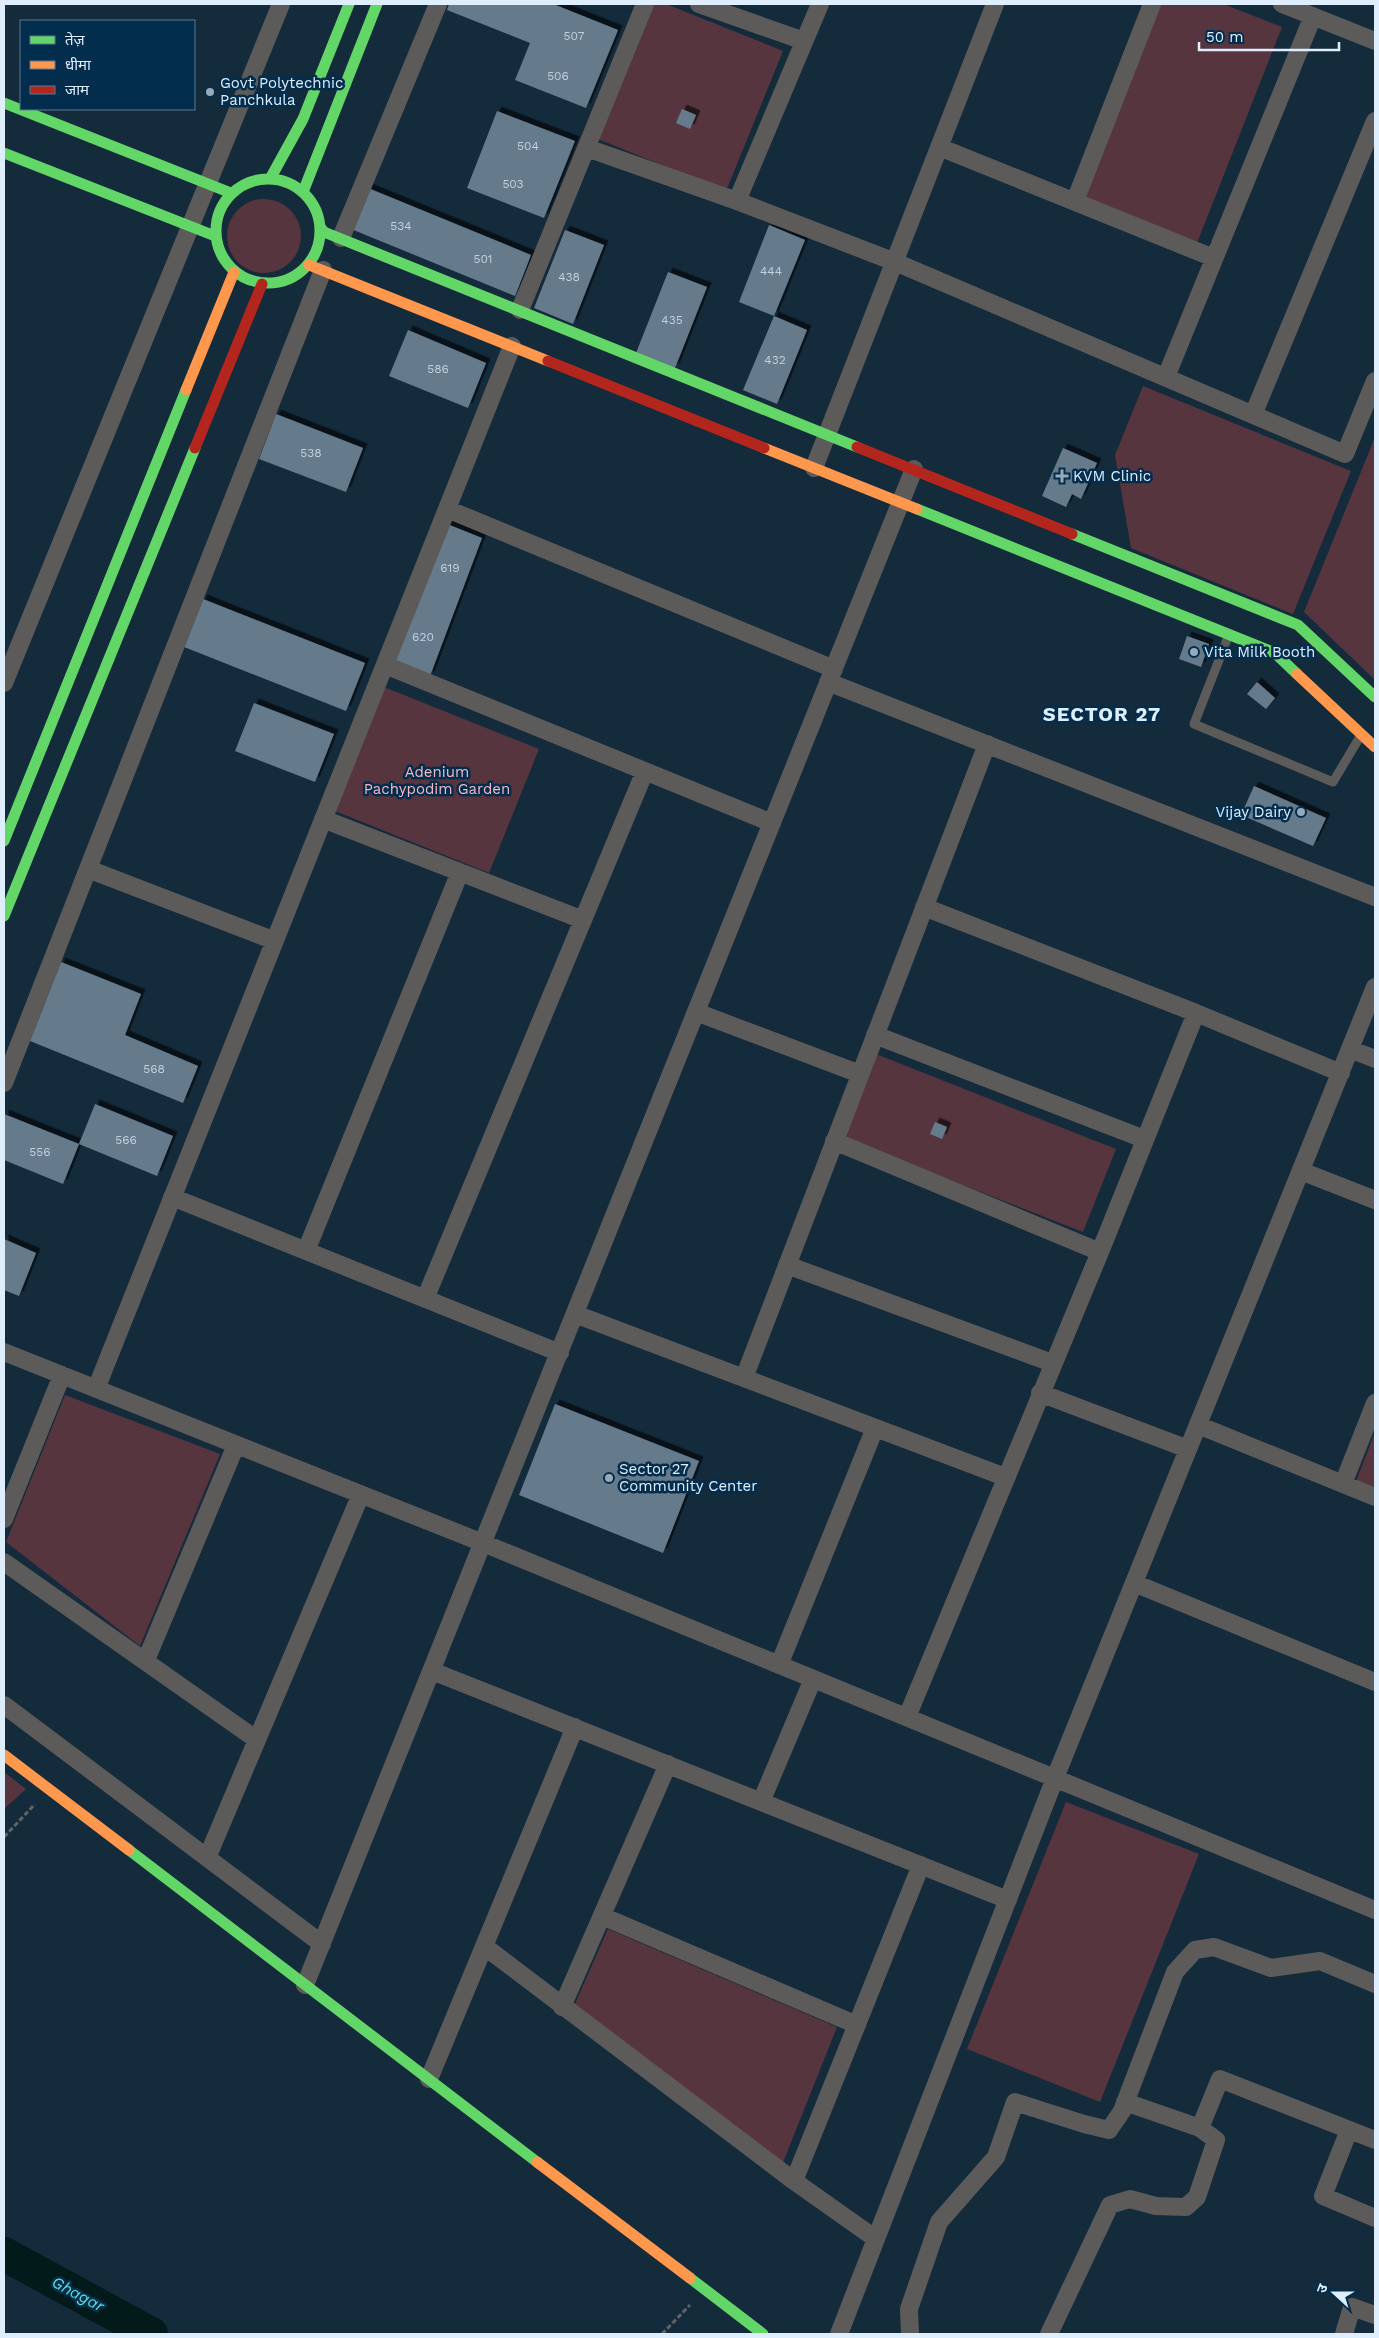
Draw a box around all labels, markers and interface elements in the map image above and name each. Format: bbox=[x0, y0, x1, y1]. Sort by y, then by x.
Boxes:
legend bbox=[20, 20, 195, 110]
scale bar bbox=[1199, 20, 1339, 52]
text: 50 m bbox=[1206, 28, 1243, 46]
house number: 507 bbox=[564, 29, 585, 43]
text: तेज़ bbox=[65, 31, 86, 49]
text: धीमा bbox=[65, 56, 92, 74]
house number: 506 bbox=[547, 69, 569, 83]
place label: Govt Polytechnic Panchkula bbox=[220, 74, 343, 109]
text: जाम bbox=[65, 81, 90, 99]
marker: Govt Polytechnic Panchkula bbox=[204, 86, 216, 98]
house number: 504 bbox=[517, 139, 539, 153]
house number: 503 bbox=[502, 177, 524, 191]
house number: 534 bbox=[390, 219, 412, 233]
house number: 501 bbox=[473, 252, 493, 266]
house number: 444 bbox=[760, 264, 782, 278]
house number: 438 bbox=[558, 270, 580, 284]
house number: 435 bbox=[661, 313, 683, 327]
house number: 432 bbox=[764, 353, 786, 367]
house number: 586 bbox=[427, 362, 449, 376]
house number: 538 bbox=[300, 446, 322, 460]
place label: KVM Clinic bbox=[1073, 467, 1151, 485]
marker: KVM Clinic bbox=[1055, 469, 1069, 483]
house number: 619 bbox=[440, 561, 460, 575]
house number: 620 bbox=[412, 630, 434, 644]
place label: Vita Milk Booth bbox=[1204, 643, 1315, 661]
marker: Vita Milk Booth bbox=[1188, 646, 1200, 658]
district label: SECTOR 27 bbox=[1043, 702, 1161, 726]
park label: Adenium Pachypodim Garden bbox=[364, 763, 510, 798]
place label: Vijay Dairy bbox=[1216, 803, 1291, 821]
marker: Vijay Dairy bbox=[1295, 806, 1307, 818]
house number: 568 bbox=[143, 1062, 165, 1076]
house number: 566 bbox=[115, 1133, 137, 1147]
house number: 556 bbox=[29, 1145, 51, 1159]
place label: Sector 27 Community Center bbox=[619, 1460, 757, 1495]
marker: Sector 27 Community Center bbox=[603, 1472, 615, 1484]
north arrow bbox=[1309, 2268, 1359, 2318]
water label: Ghagar bbox=[49, 2272, 108, 2316]
text: उ bbox=[1313, 2281, 1331, 2295]

